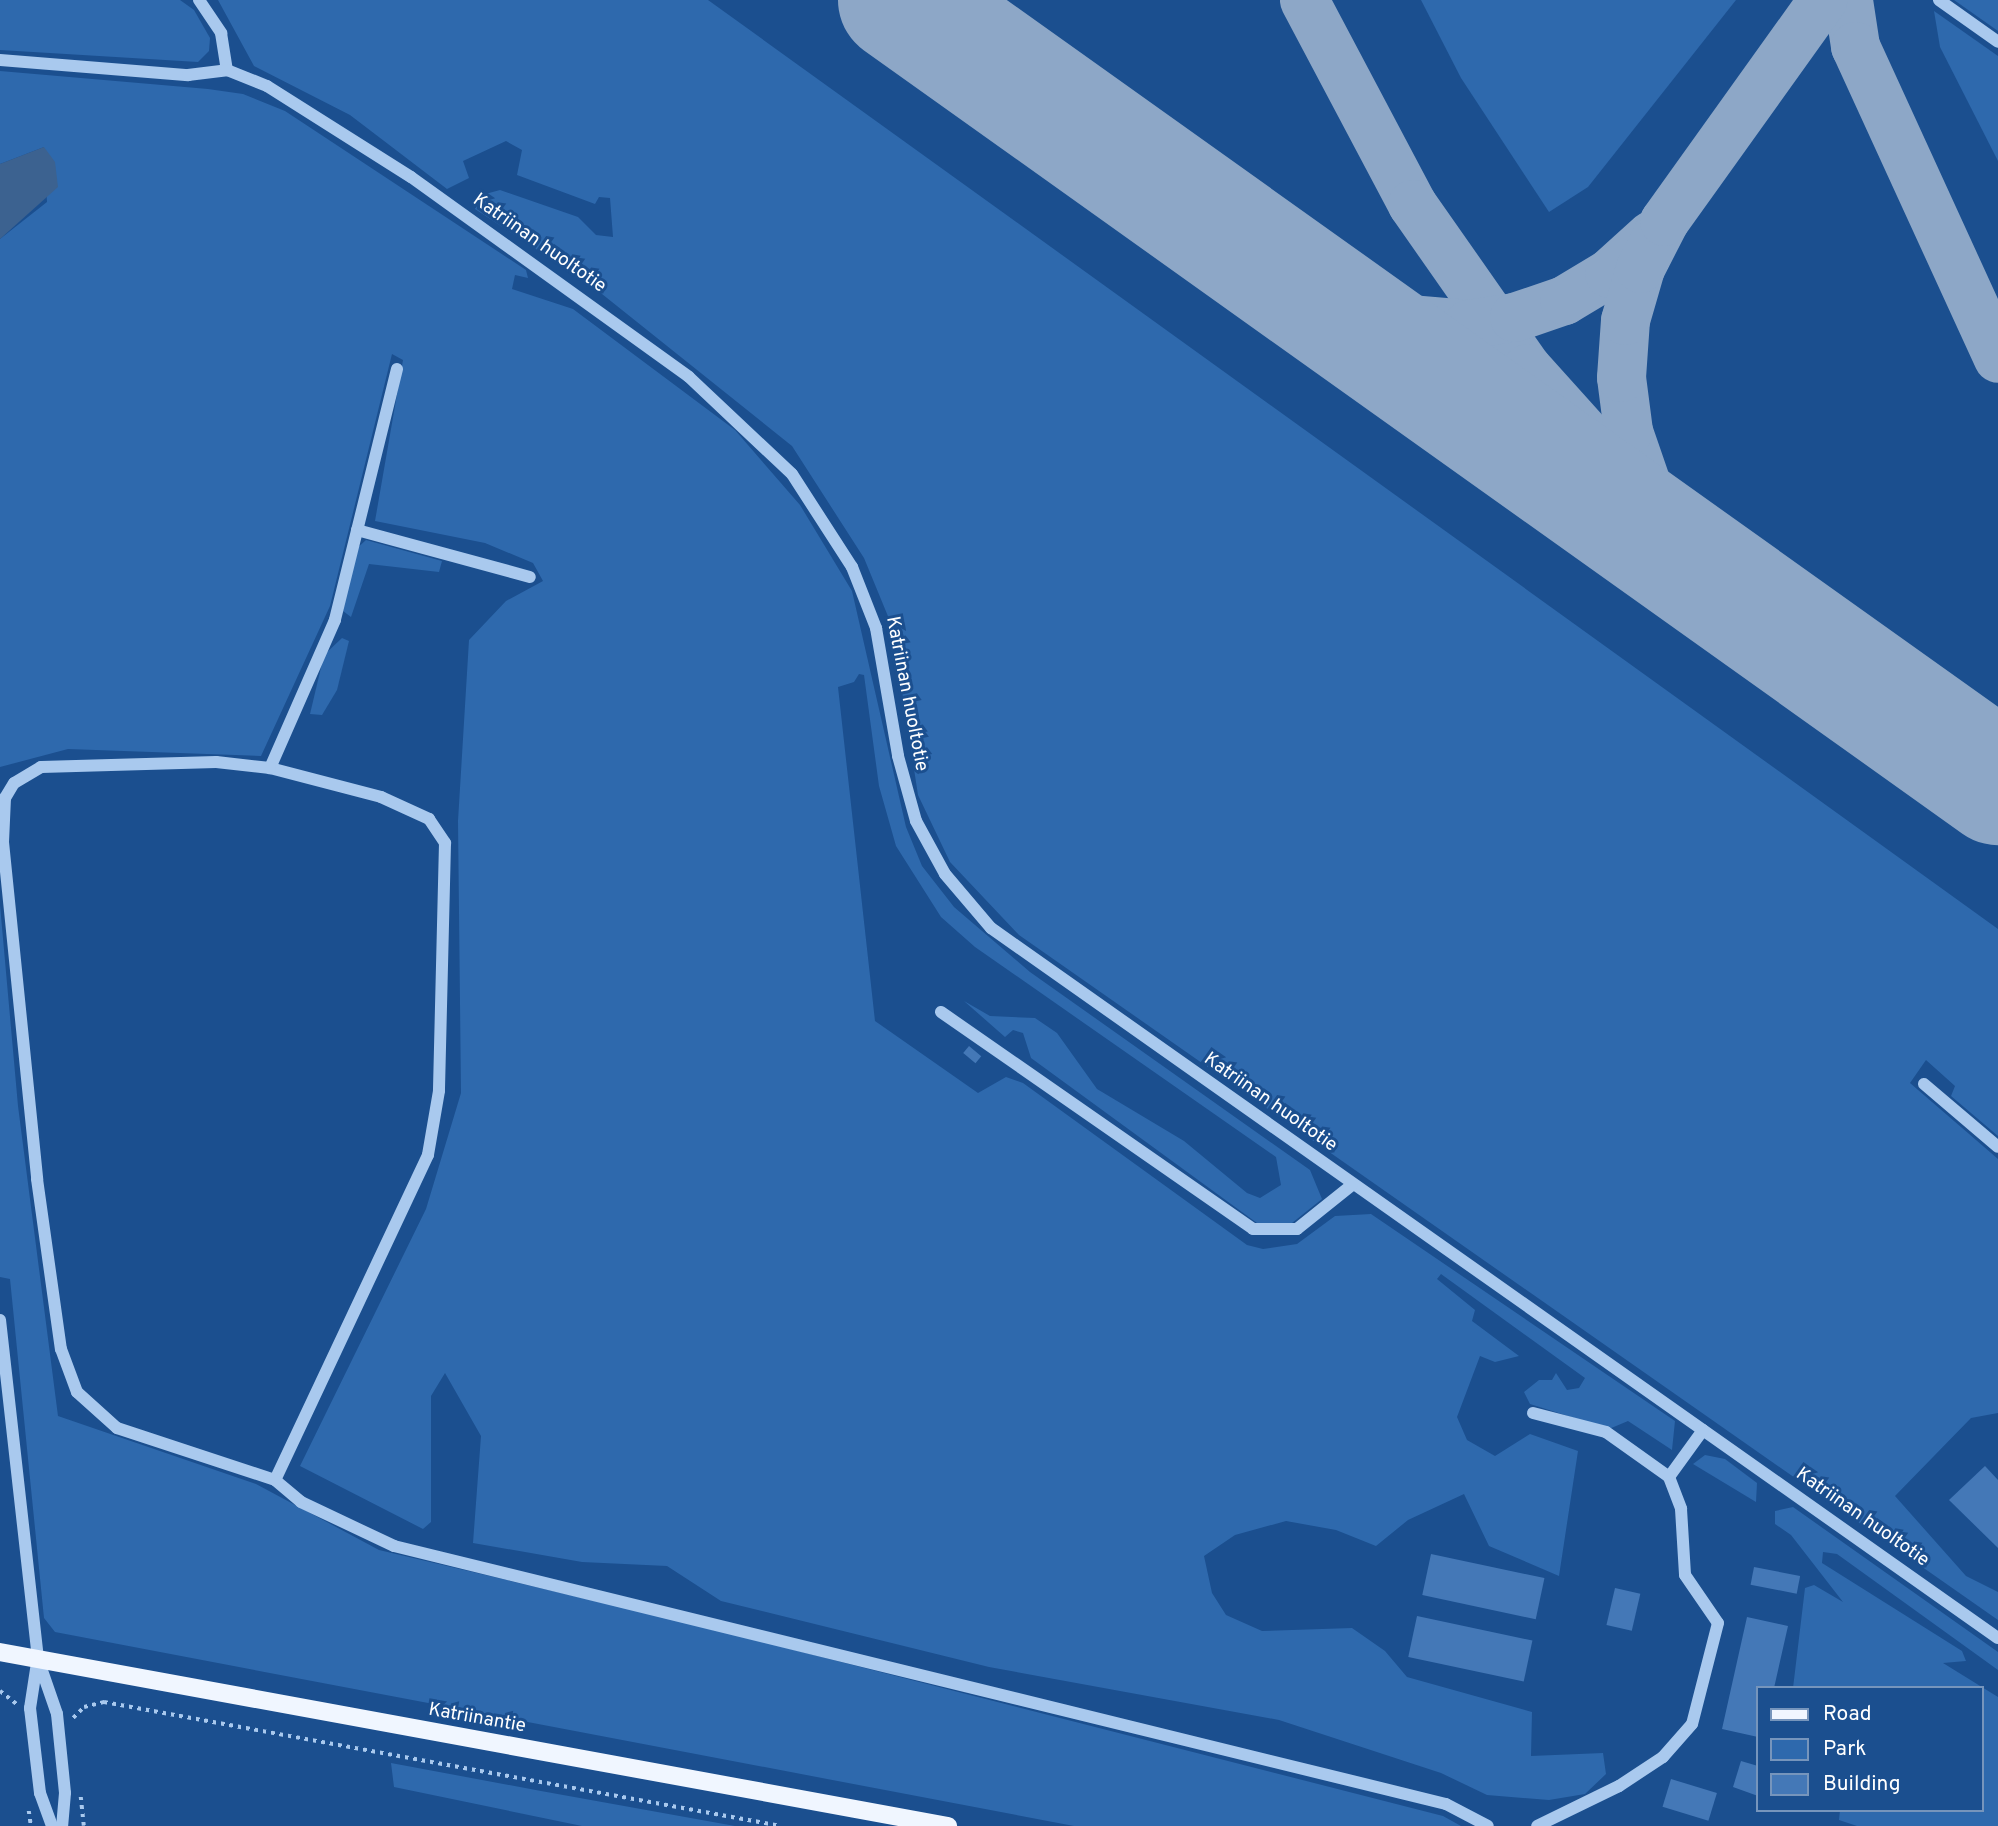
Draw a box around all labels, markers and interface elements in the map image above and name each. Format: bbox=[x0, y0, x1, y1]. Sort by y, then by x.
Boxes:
street label: Katriinan huoltotie bbox=[468, 189, 610, 299]
street label: Katriinan huoltotie bbox=[880, 614, 932, 774]
street label: Katriinan huoltotie bbox=[1199, 1048, 1341, 1158]
street label: Katriinan huoltotie bbox=[1791, 1463, 1933, 1573]
legend bbox=[1756, 1686, 1984, 1812]
street label: Katriinantie bbox=[426, 1699, 528, 1739]
text: Road bbox=[1823, 1701, 1872, 1728]
text: Park bbox=[1823, 1736, 1866, 1763]
text: Building bbox=[1823, 1771, 1901, 1798]

